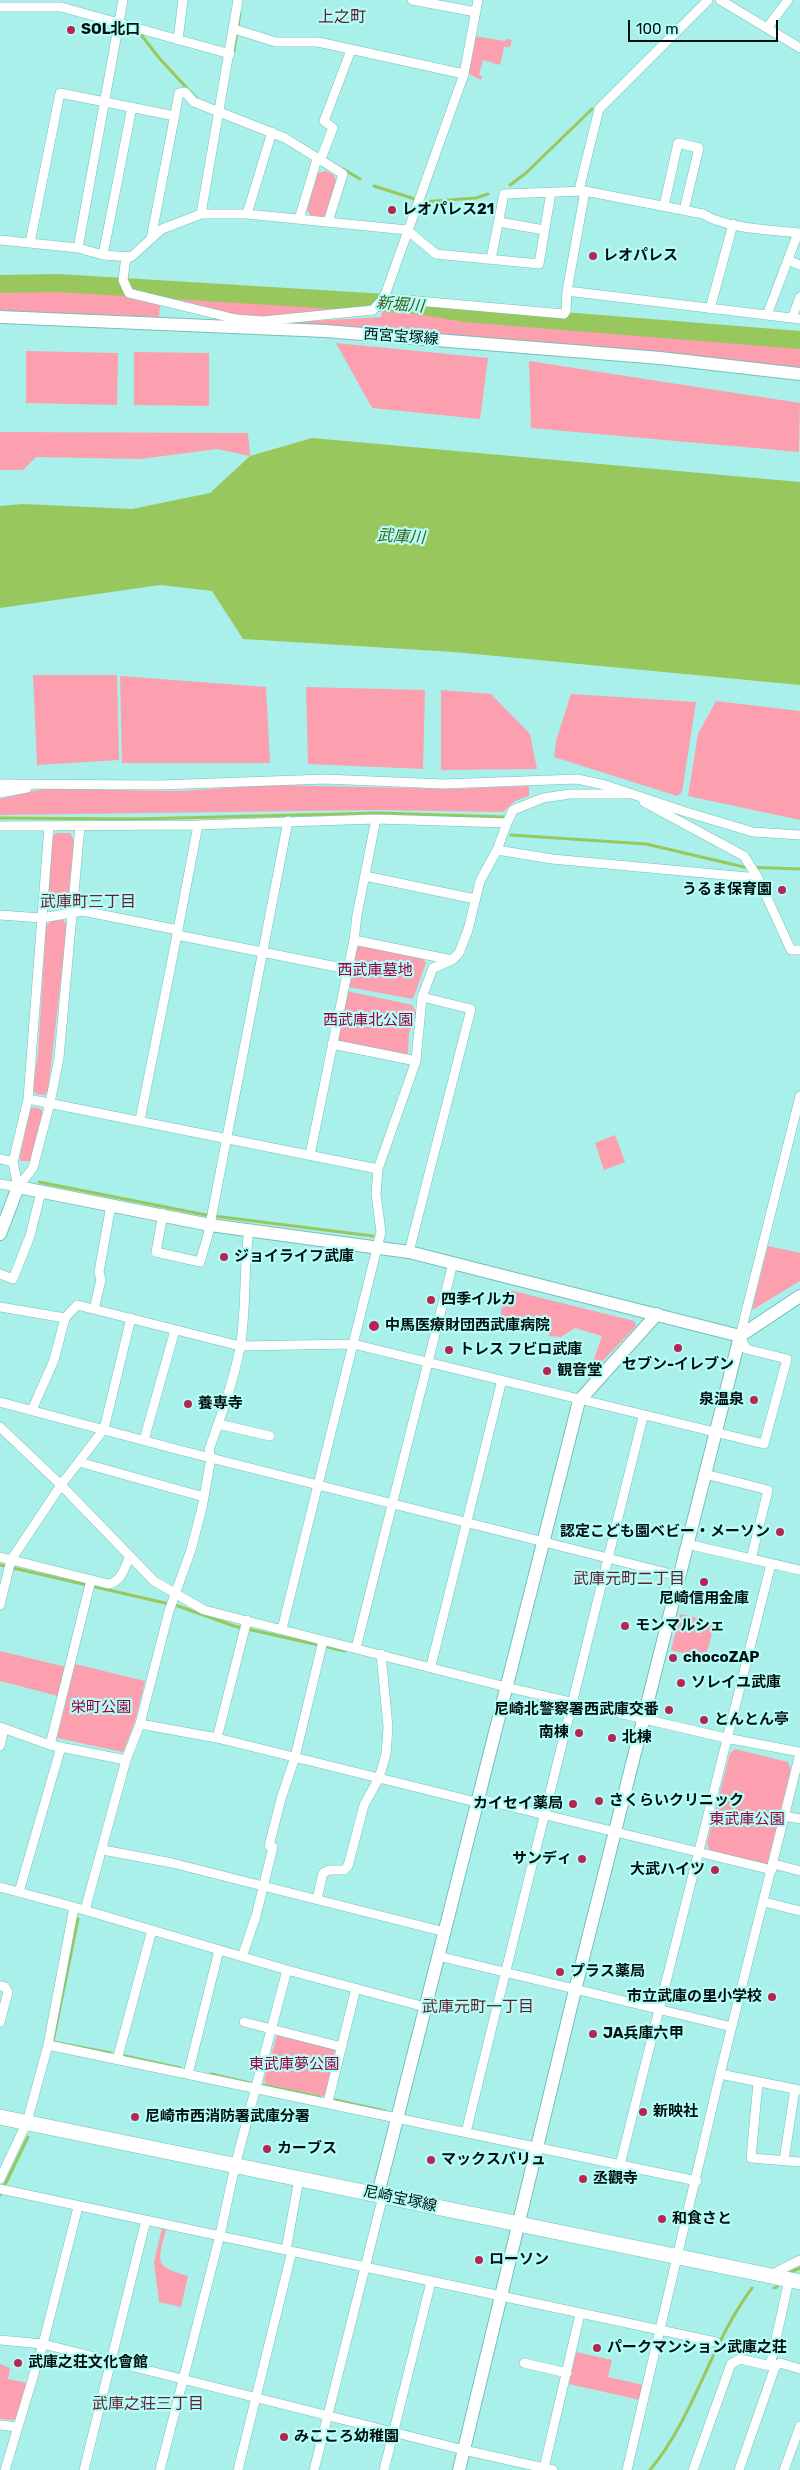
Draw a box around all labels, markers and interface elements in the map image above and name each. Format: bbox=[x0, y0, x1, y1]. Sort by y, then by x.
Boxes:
district label: 上之町 bbox=[318, 7, 366, 27]
scale bar bbox=[630, 10, 780, 42]
text: 100 m bbox=[636, 20, 678, 38]
place label: SOL北口 bbox=[81, 21, 141, 39]
marker: SOL北口 bbox=[65, 24, 77, 36]
place label: レオパレス21 bbox=[402, 201, 494, 219]
marker: レオパレス21 bbox=[386, 204, 398, 216]
place label: レオパレス bbox=[603, 247, 678, 265]
marker: レオパレス bbox=[587, 250, 599, 262]
water label: 新堀川 bbox=[375, 293, 425, 317]
street label: 西宮宝塚線 bbox=[363, 325, 439, 349]
water label: 武庫川 bbox=[377, 526, 425, 548]
place label: うるま保育園 bbox=[682, 881, 772, 899]
marker: うるま保育園 bbox=[776, 884, 788, 896]
district label: 武庫町三丁目 bbox=[40, 892, 136, 912]
park label: 西武庫墓地 bbox=[338, 962, 412, 980]
park label: 西武庫北公園 bbox=[323, 1012, 413, 1030]
place label: ジョイライフ武庫 bbox=[234, 1248, 354, 1266]
marker: ジョイライフ武庫 bbox=[218, 1251, 230, 1263]
place label: 四季イルカ bbox=[441, 1291, 516, 1309]
marker: 四季イルカ bbox=[425, 1294, 437, 1306]
place label: 中馬医療財団西武庫病院 bbox=[385, 1317, 550, 1335]
marker: 中馬医療財団西武庫病院 bbox=[367, 1319, 381, 1333]
place label: トレス フビロ武庫 bbox=[459, 1341, 582, 1359]
marker: セブン-イレブン bbox=[672, 1342, 684, 1354]
marker: トレス フビロ武庫 bbox=[443, 1344, 455, 1356]
place label: セブン-イレブン bbox=[622, 1356, 734, 1374]
place label: 観音堂 bbox=[557, 1362, 602, 1380]
marker: 観音堂 bbox=[541, 1365, 553, 1377]
place label: 泉温泉 bbox=[699, 1391, 744, 1409]
marker: 泉温泉 bbox=[748, 1394, 760, 1406]
place label: 養専寺 bbox=[198, 1395, 243, 1413]
marker: 養専寺 bbox=[182, 1398, 194, 1410]
place label: 認定こども園ベビー・メーソン bbox=[560, 1523, 770, 1541]
marker: 認定こども園ベビー・メーソン bbox=[774, 1526, 786, 1538]
district label: 武庫元町二丁目 bbox=[573, 1569, 685, 1589]
marker: 尼崎信用金庫 bbox=[698, 1576, 710, 1588]
place label: 尼崎信用金庫 bbox=[659, 1590, 749, 1608]
place label: モンマルシェ bbox=[635, 1617, 725, 1635]
marker: モンマルシェ bbox=[619, 1620, 631, 1632]
place label: chocoZAP bbox=[683, 1649, 759, 1667]
marker: chocoZAP bbox=[667, 1652, 679, 1664]
place label: ソレイユ武庫 bbox=[691, 1674, 781, 1692]
marker: ソレイユ武庫 bbox=[675, 1677, 687, 1689]
park label: 栄町公園 bbox=[71, 1699, 131, 1717]
place label: 尼崎北警察署西武庫交番 bbox=[494, 1701, 659, 1719]
marker: 尼崎北警察署西武庫交番 bbox=[663, 1704, 675, 1716]
place label: とんとん亭 bbox=[714, 1711, 789, 1729]
marker: とんとん亭 bbox=[698, 1714, 710, 1726]
place label: 南棟 bbox=[539, 1724, 569, 1742]
marker: 南棟 bbox=[573, 1727, 585, 1739]
place label: 北棟 bbox=[622, 1729, 652, 1747]
marker: 北棟 bbox=[606, 1732, 618, 1744]
place label: さくらいクリニック bbox=[609, 1792, 744, 1810]
place label: カイセイ薬局 bbox=[473, 1795, 563, 1813]
marker: さくらいクリニック bbox=[593, 1795, 605, 1807]
marker: カイセイ薬局 bbox=[567, 1798, 579, 1810]
park label: 東武庫公園 bbox=[710, 1811, 784, 1829]
place label: サンディ bbox=[512, 1850, 572, 1868]
marker: サンディ bbox=[576, 1853, 588, 1865]
place label: 大武ハイツ bbox=[630, 1861, 705, 1879]
marker: 大武ハイツ bbox=[709, 1864, 721, 1876]
place label: プラス薬局 bbox=[570, 1963, 645, 1981]
marker: プラス薬局 bbox=[554, 1966, 566, 1978]
place label: 市立武庫の里小学校 bbox=[627, 1988, 762, 2006]
marker: 市立武庫の里小学校 bbox=[766, 1991, 778, 2003]
district label: 武庫元町一丁目 bbox=[422, 1997, 534, 2017]
place label: JA兵庫六甲 bbox=[603, 2025, 684, 2043]
marker: JA兵庫六甲 bbox=[587, 2028, 599, 2040]
park label: 東武庫夢公園 bbox=[249, 2056, 339, 2074]
place label: 新映社 bbox=[653, 2103, 698, 2121]
marker: 新映社 bbox=[637, 2106, 649, 2118]
place label: 尼崎市西消防署武庫分署 bbox=[145, 2108, 310, 2126]
marker: 尼崎市西消防署武庫分署 bbox=[129, 2111, 141, 2123]
place label: カーブス bbox=[277, 2140, 337, 2158]
marker: カーブス bbox=[261, 2143, 273, 2155]
place label: マックスバリュ bbox=[441, 2151, 546, 2169]
marker: マックスバリュ bbox=[425, 2154, 437, 2166]
place label: 丞觀寺 bbox=[593, 2170, 638, 2188]
marker: 丞觀寺 bbox=[577, 2173, 589, 2185]
street label: 尼崎宝塚線 bbox=[361, 2182, 439, 2216]
place label: 和食さと bbox=[672, 2210, 732, 2228]
marker: 和食さと bbox=[656, 2213, 668, 2225]
place label: ローソン bbox=[489, 2251, 549, 2269]
marker: ローソン bbox=[473, 2254, 485, 2266]
place label: パークマンション武庫之荘 bbox=[607, 2339, 787, 2357]
marker: パークマンション武庫之荘 bbox=[591, 2342, 603, 2354]
place label: 武庫之荘文化會館 bbox=[28, 2354, 148, 2372]
marker: 武庫之荘文化會館 bbox=[12, 2357, 24, 2369]
district label: 武庫之荘三丁目 bbox=[92, 2394, 204, 2414]
place label: みこころ幼稚園 bbox=[294, 2428, 399, 2446]
marker: みこころ幼稚園 bbox=[278, 2431, 290, 2443]

